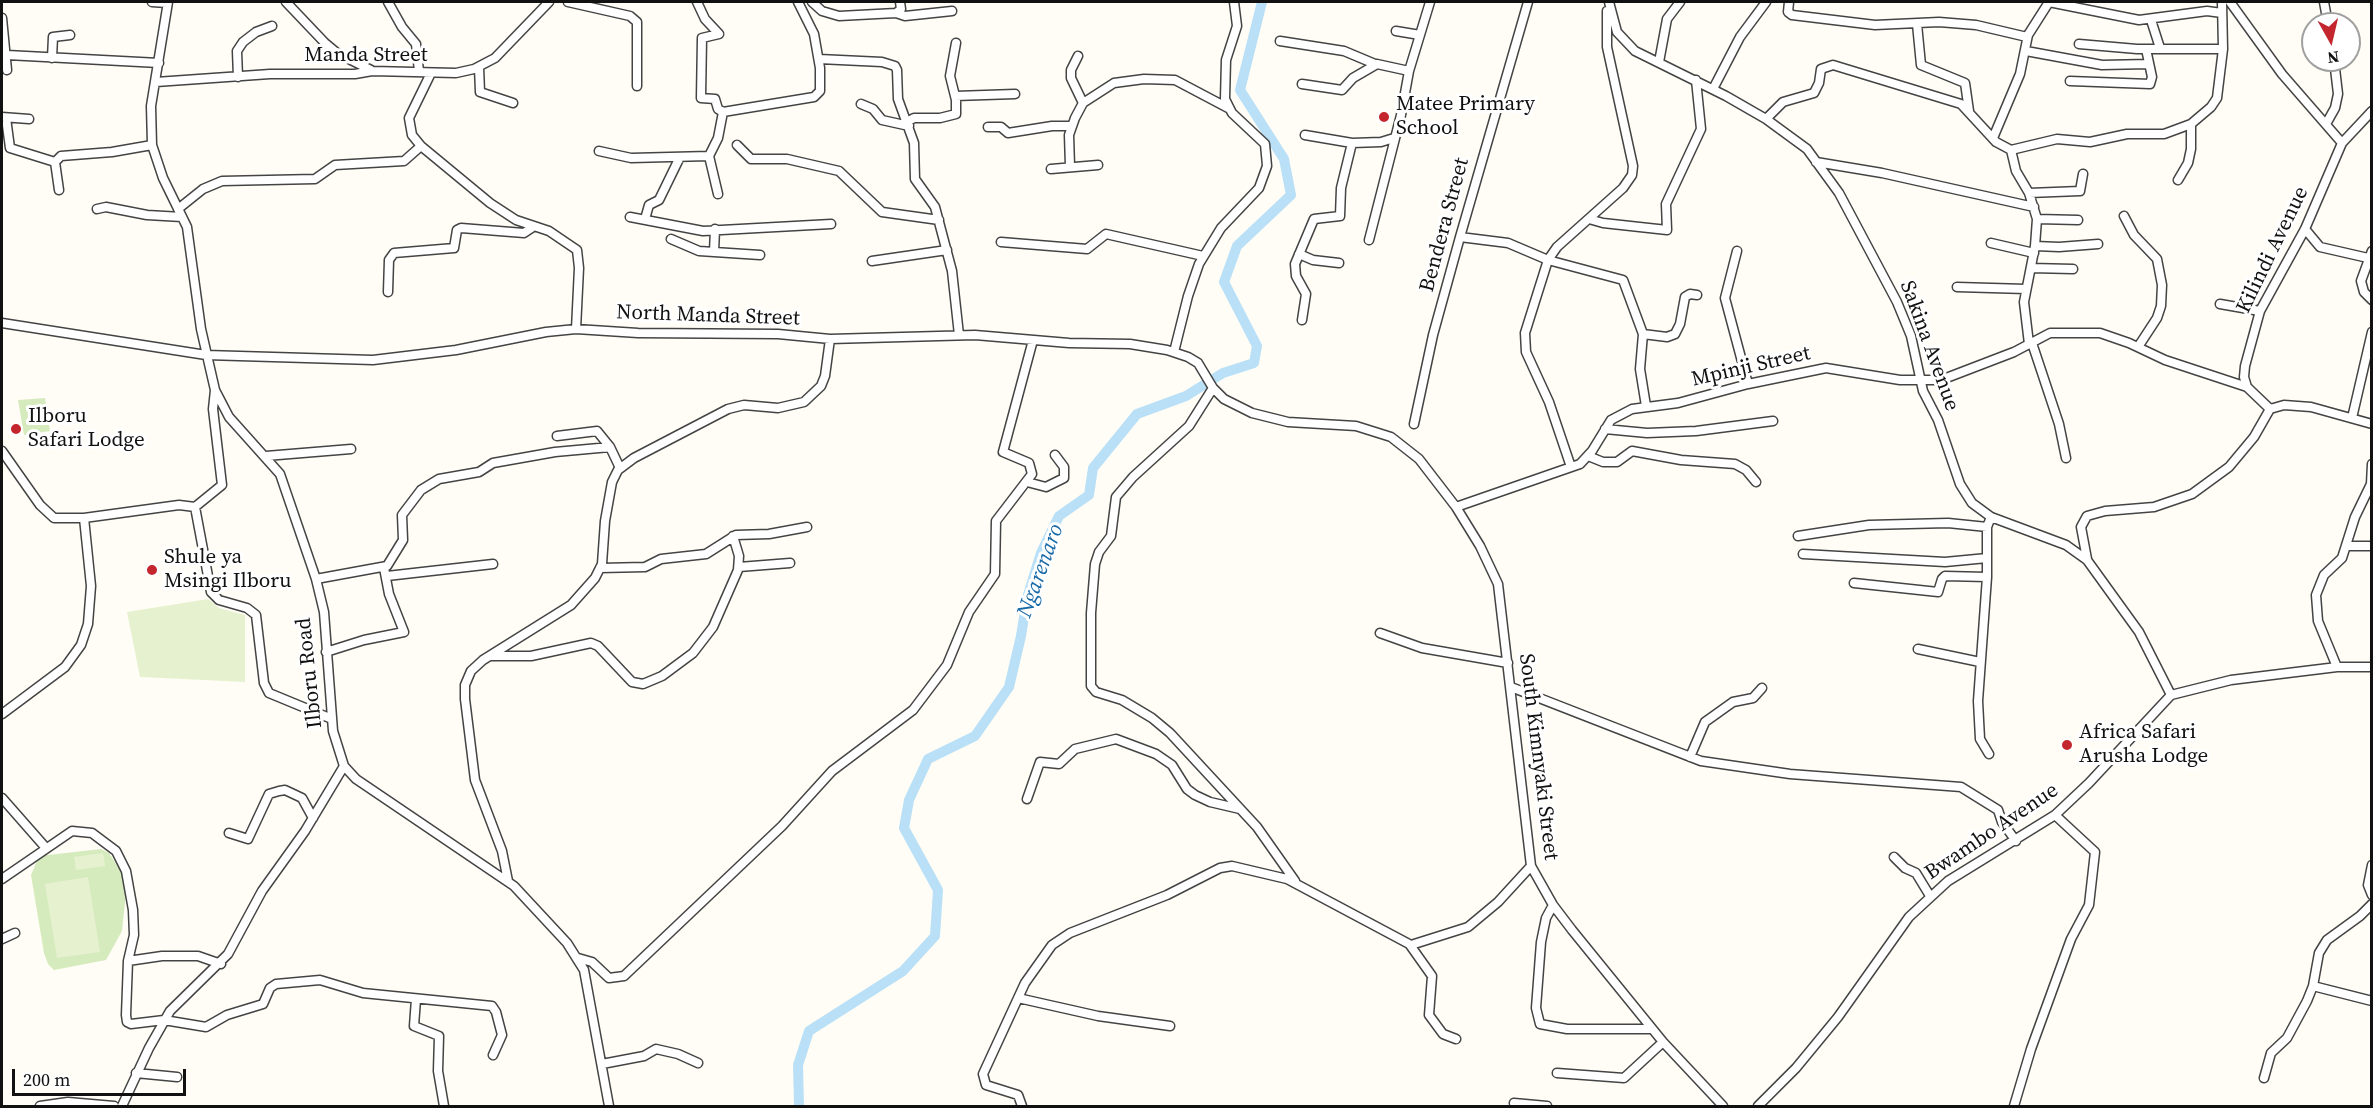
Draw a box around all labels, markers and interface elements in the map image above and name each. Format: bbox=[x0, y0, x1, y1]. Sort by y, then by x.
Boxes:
north arrow bbox=[2301, 12, 2361, 72]
street label: Manda Street bbox=[304, 43, 428, 69]
text: N bbox=[2326, 46, 2341, 70]
place label: Matee Primary School bbox=[1396, 92, 1535, 142]
marker: Matee Primary School bbox=[1377, 110, 1391, 124]
street label: Bendera Street bbox=[1415, 155, 1475, 295]
street label: Kilindi Avenue bbox=[2232, 183, 2314, 317]
street label: Sakina Avenue bbox=[1894, 278, 1964, 414]
street label: North Manda Street bbox=[616, 300, 800, 332]
street label: Mpinji Street bbox=[1689, 341, 1813, 393]
place label: Ilboru Safari Lodge bbox=[28, 404, 145, 454]
marker: Ilboru Safari Lodge bbox=[9, 422, 23, 436]
water label: Ngarenaro bbox=[1012, 521, 1070, 621]
place label: Shule ya Msingi Ilboru bbox=[164, 545, 291, 595]
marker: Shule ya Msingi Ilboru bbox=[145, 563, 159, 577]
street label: Ilboru Road bbox=[292, 616, 328, 730]
street label: South Kimnyaki Street bbox=[1513, 652, 1563, 862]
place label: Africa Safari Arusha Lodge bbox=[2079, 720, 2208, 770]
marker: Africa Safari Arusha Lodge bbox=[2060, 738, 2074, 752]
street label: Bwambo Avenue bbox=[1920, 778, 2064, 886]
scale bar bbox=[15, 1057, 189, 1095]
text: 200 m bbox=[23, 1067, 70, 1092]

